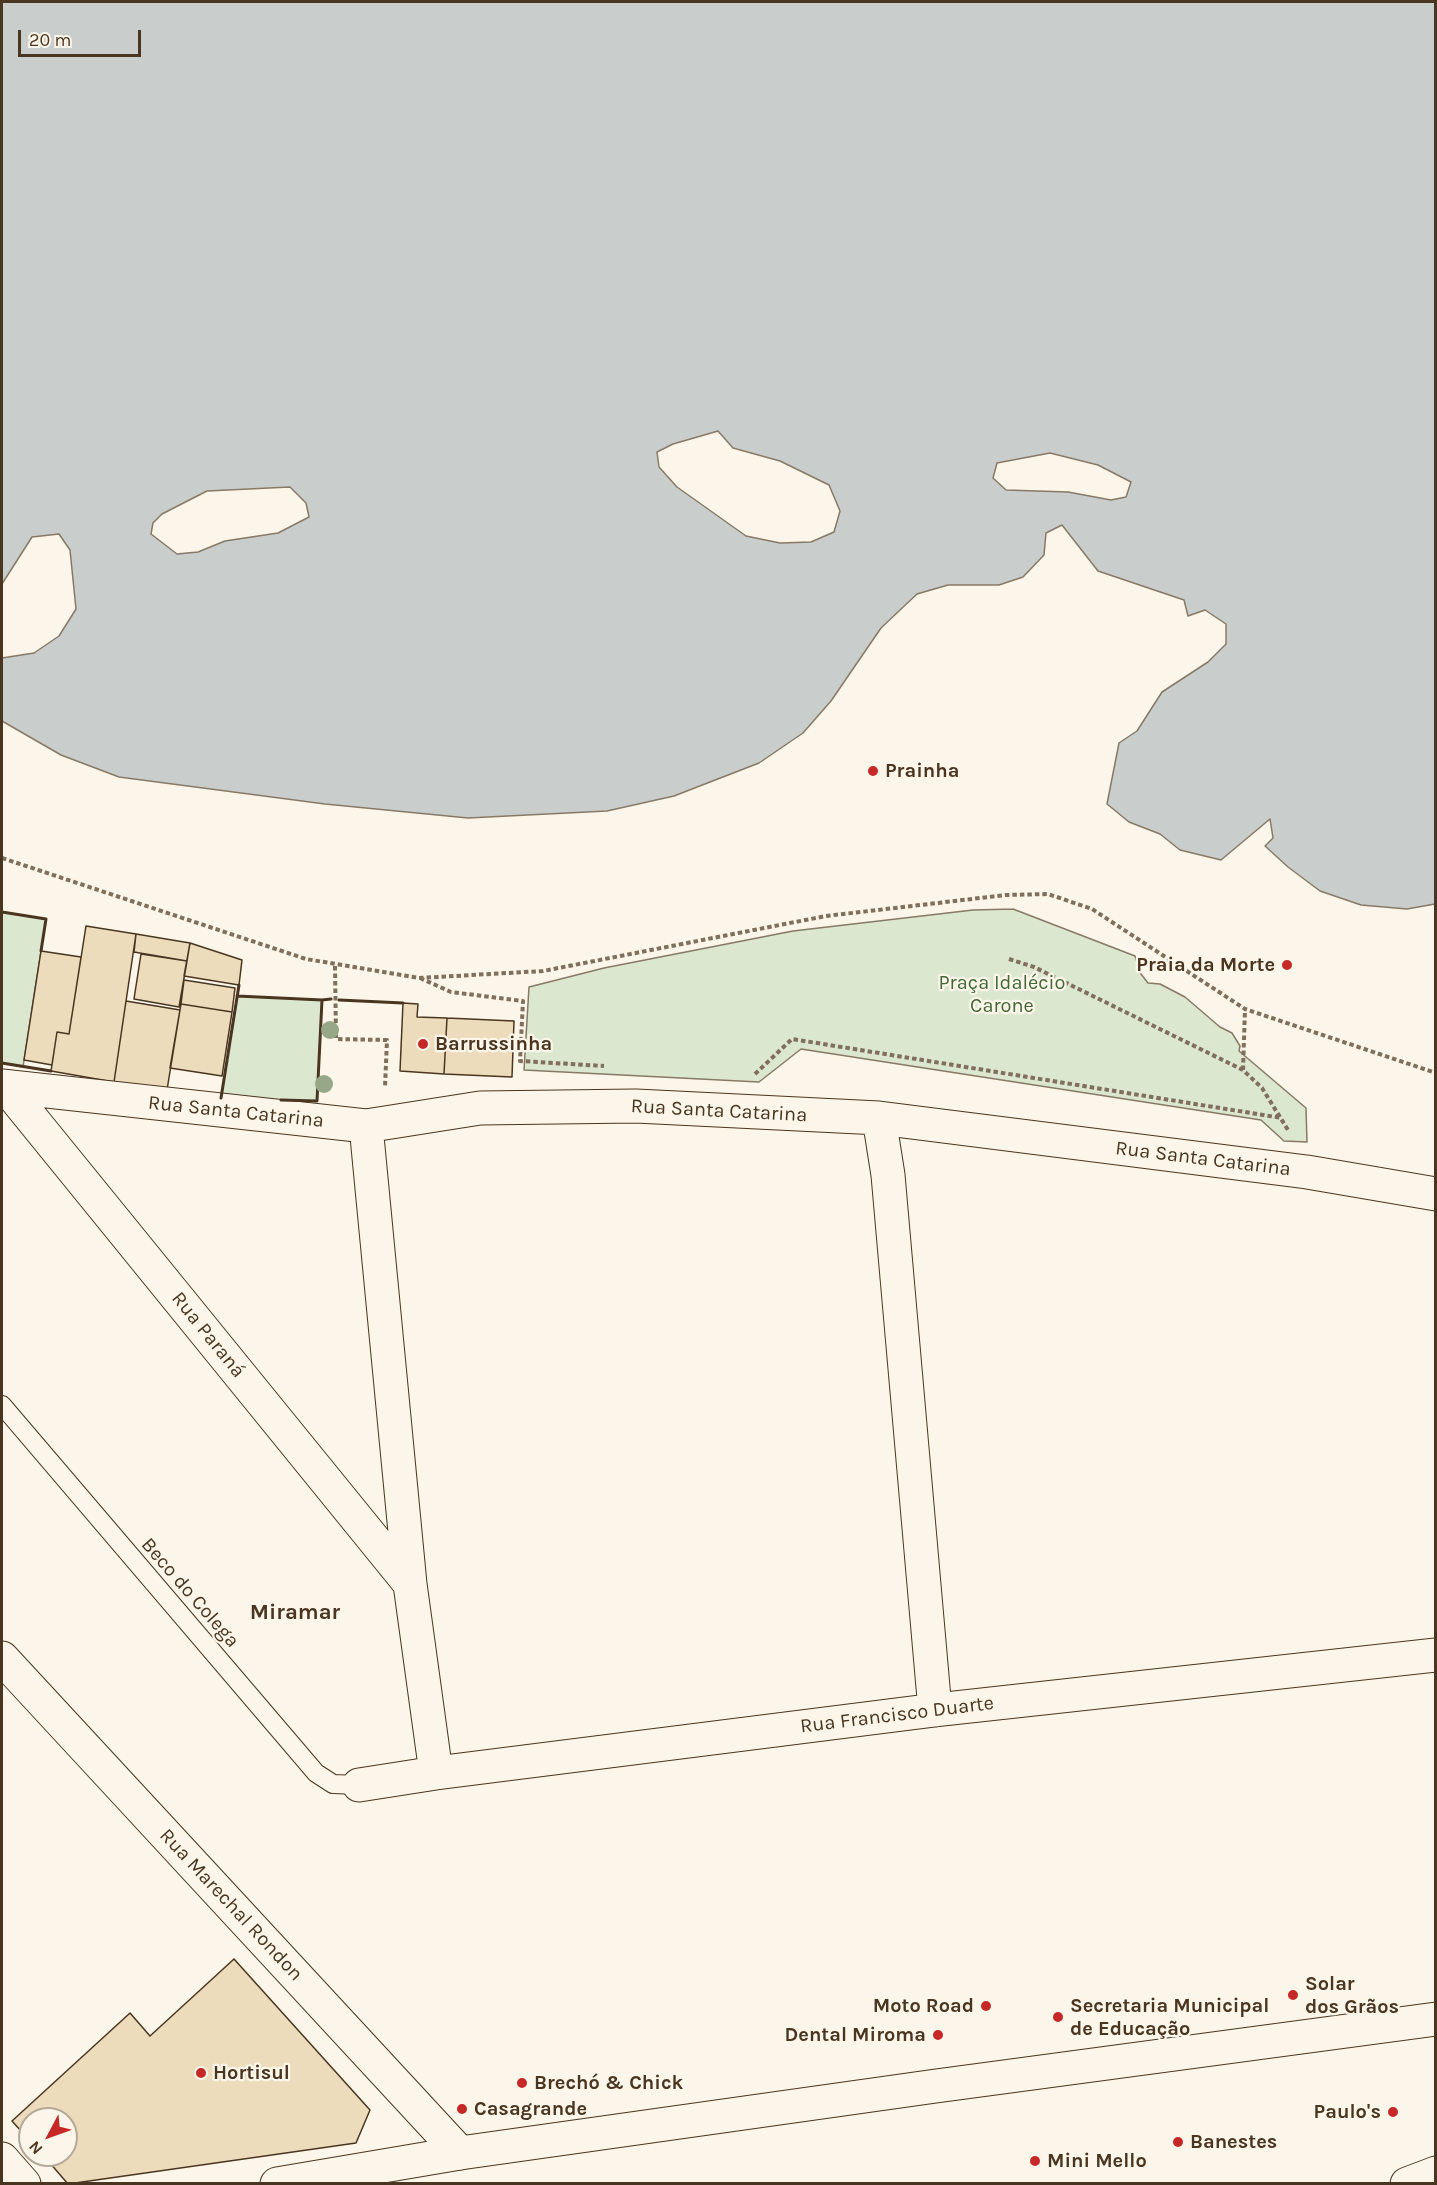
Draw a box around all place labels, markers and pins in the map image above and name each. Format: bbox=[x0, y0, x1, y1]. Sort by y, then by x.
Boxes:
place label: Prainha bbox=[885, 759, 959, 783]
marker: Prainha bbox=[866, 764, 880, 778]
place label: Praia da Morte bbox=[1136, 953, 1275, 977]
marker: Praia da Morte bbox=[1280, 958, 1294, 972]
place label: Barrussinha bbox=[435, 1032, 552, 1056]
marker: Barrussinha bbox=[416, 1037, 430, 1051]
place label: Solar dos Grãos bbox=[1305, 1972, 1399, 2019]
marker: Solar dos Grãos bbox=[1286, 1988, 1300, 2002]
place label: Moto Road bbox=[873, 1994, 974, 2018]
place label: Secretaria Municipal de Educação bbox=[1070, 1994, 1269, 2041]
marker: Moto Road bbox=[979, 1999, 993, 2013]
marker: Secretaria Municipal de Educação bbox=[1051, 2010, 1065, 2024]
place label: Dental Miroma bbox=[785, 2023, 926, 2047]
marker: Dental Miroma bbox=[931, 2028, 945, 2042]
place label: Hortisul bbox=[213, 2061, 290, 2085]
marker: Hortisul bbox=[194, 2066, 208, 2080]
place label: Brechó & Chick bbox=[534, 2071, 683, 2095]
marker: Brechó & Chick bbox=[515, 2076, 529, 2090]
place label: Casagrande bbox=[474, 2097, 587, 2121]
place label: Paulo's bbox=[1314, 2100, 1381, 2124]
marker: Casagrande bbox=[455, 2102, 469, 2116]
marker: Paulo's bbox=[1386, 2105, 1400, 2119]
place label: Banestes bbox=[1190, 2130, 1277, 2154]
marker: Banestes bbox=[1171, 2135, 1185, 2149]
place label: Mini Mello bbox=[1047, 2149, 1147, 2173]
marker: Mini Mello bbox=[1028, 2154, 1042, 2168]

